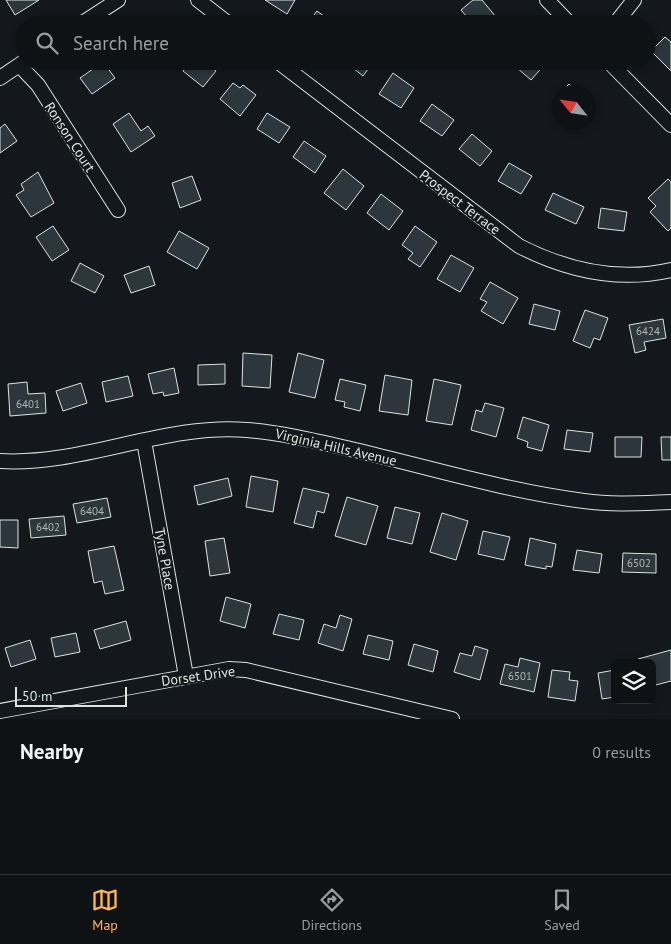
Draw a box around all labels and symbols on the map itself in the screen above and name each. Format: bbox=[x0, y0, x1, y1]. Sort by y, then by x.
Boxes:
north arrow bbox=[551, 85, 596, 130]
street label: Ronson Court bbox=[41, 99, 99, 176]
street label: Prospect Terrace bbox=[416, 166, 504, 238]
house number: 6424 bbox=[636, 324, 660, 338]
house number: 6401 bbox=[16, 397, 40, 411]
street label: Virginia Hills Avenue bbox=[273, 424, 398, 470]
house number: 6404 bbox=[80, 504, 104, 518]
house number: 6402 bbox=[36, 520, 60, 534]
street label: Tyne Place bbox=[151, 526, 179, 592]
house number: 6502 bbox=[627, 556, 651, 570]
street label: Dorset Drive bbox=[160, 662, 236, 690]
house number: 6501 bbox=[508, 669, 532, 683]
scale bar bbox=[15, 684, 128, 707]

